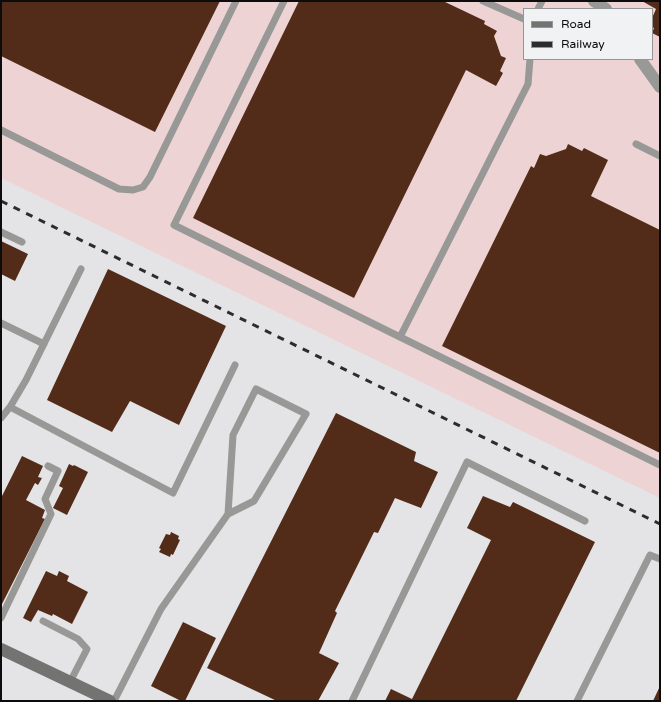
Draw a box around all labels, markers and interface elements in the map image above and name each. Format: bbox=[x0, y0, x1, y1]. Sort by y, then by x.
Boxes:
legend bbox=[523, 8, 653, 60]
text: Road bbox=[561, 17, 591, 31]
text: Railway bbox=[561, 37, 605, 51]

